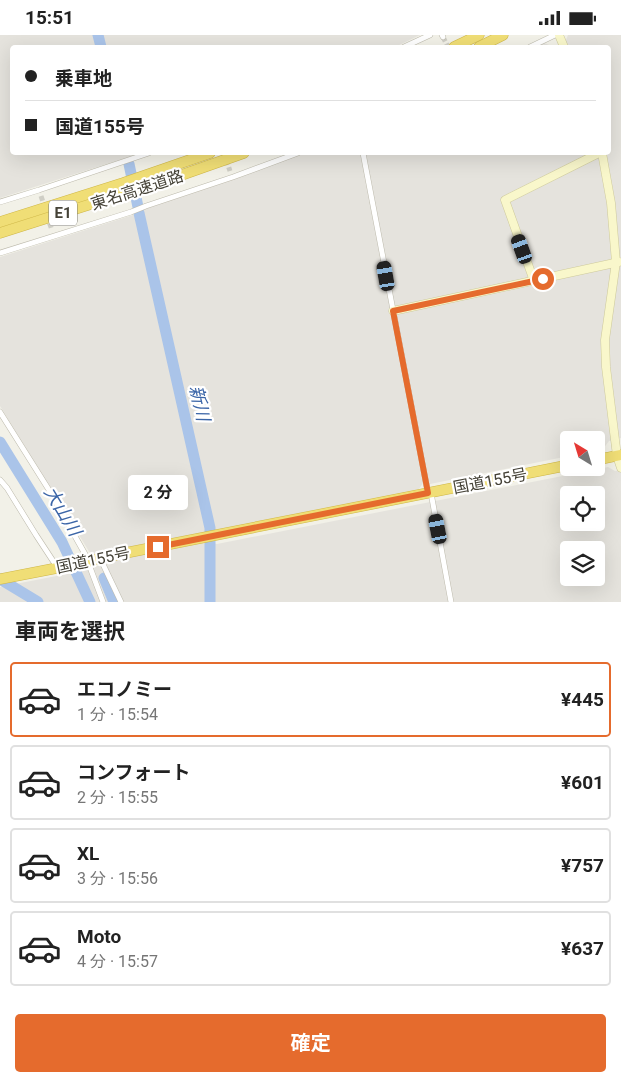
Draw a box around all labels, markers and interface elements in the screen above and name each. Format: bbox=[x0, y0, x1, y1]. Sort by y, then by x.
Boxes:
text: 15:51 bbox=[25, 6, 74, 29]
text: 乗車地 bbox=[55, 67, 112, 90]
text: 国道155号 bbox=[55, 115, 145, 138]
street label: 東名高速道路 bbox=[88, 166, 186, 214]
road number: E1 bbox=[49, 201, 77, 225]
car bbox=[509, 232, 534, 266]
car bbox=[376, 260, 395, 292]
route start bbox=[532, 268, 554, 290]
water label: 新川 bbox=[186, 383, 215, 425]
north arrow bbox=[560, 431, 605, 476]
map controls bbox=[560, 431, 605, 586]
street label: 国道155号 bbox=[451, 465, 529, 497]
callout: 2 分 bbox=[128, 475, 188, 509]
water label: 大山川 bbox=[40, 482, 87, 541]
text: 2 分 bbox=[143, 483, 173, 502]
button: locate bbox=[560, 486, 605, 531]
car bbox=[427, 513, 448, 545]
route end bbox=[147, 536, 169, 558]
button: layers bbox=[560, 541, 605, 586]
street label: 国道155号 bbox=[54, 543, 132, 577]
text: 車両を選択 bbox=[15, 619, 125, 644]
icon: car bbox=[17, 677, 62, 722]
text: エコノミー bbox=[77, 678, 172, 701]
text: ¥445 bbox=[561, 688, 604, 711]
text: 1 分 · 15:54 bbox=[77, 705, 158, 724]
icon: car bbox=[17, 760, 62, 805]
text: コンフォート bbox=[77, 761, 190, 784]
text: ¥601 bbox=[561, 771, 604, 794]
text: 2 分 · 15:55 bbox=[77, 788, 158, 807]
text: XL bbox=[77, 842, 99, 865]
icon: car bbox=[17, 843, 62, 888]
text: ¥757 bbox=[561, 854, 604, 877]
text: 3 分 · 15:56 bbox=[77, 869, 158, 888]
text: Moto bbox=[77, 925, 121, 948]
icon: car bbox=[17, 926, 62, 971]
text: ¥637 bbox=[561, 937, 604, 960]
text: 4 分 · 15:57 bbox=[77, 952, 158, 971]
button: 確定 bbox=[15, 1014, 606, 1072]

